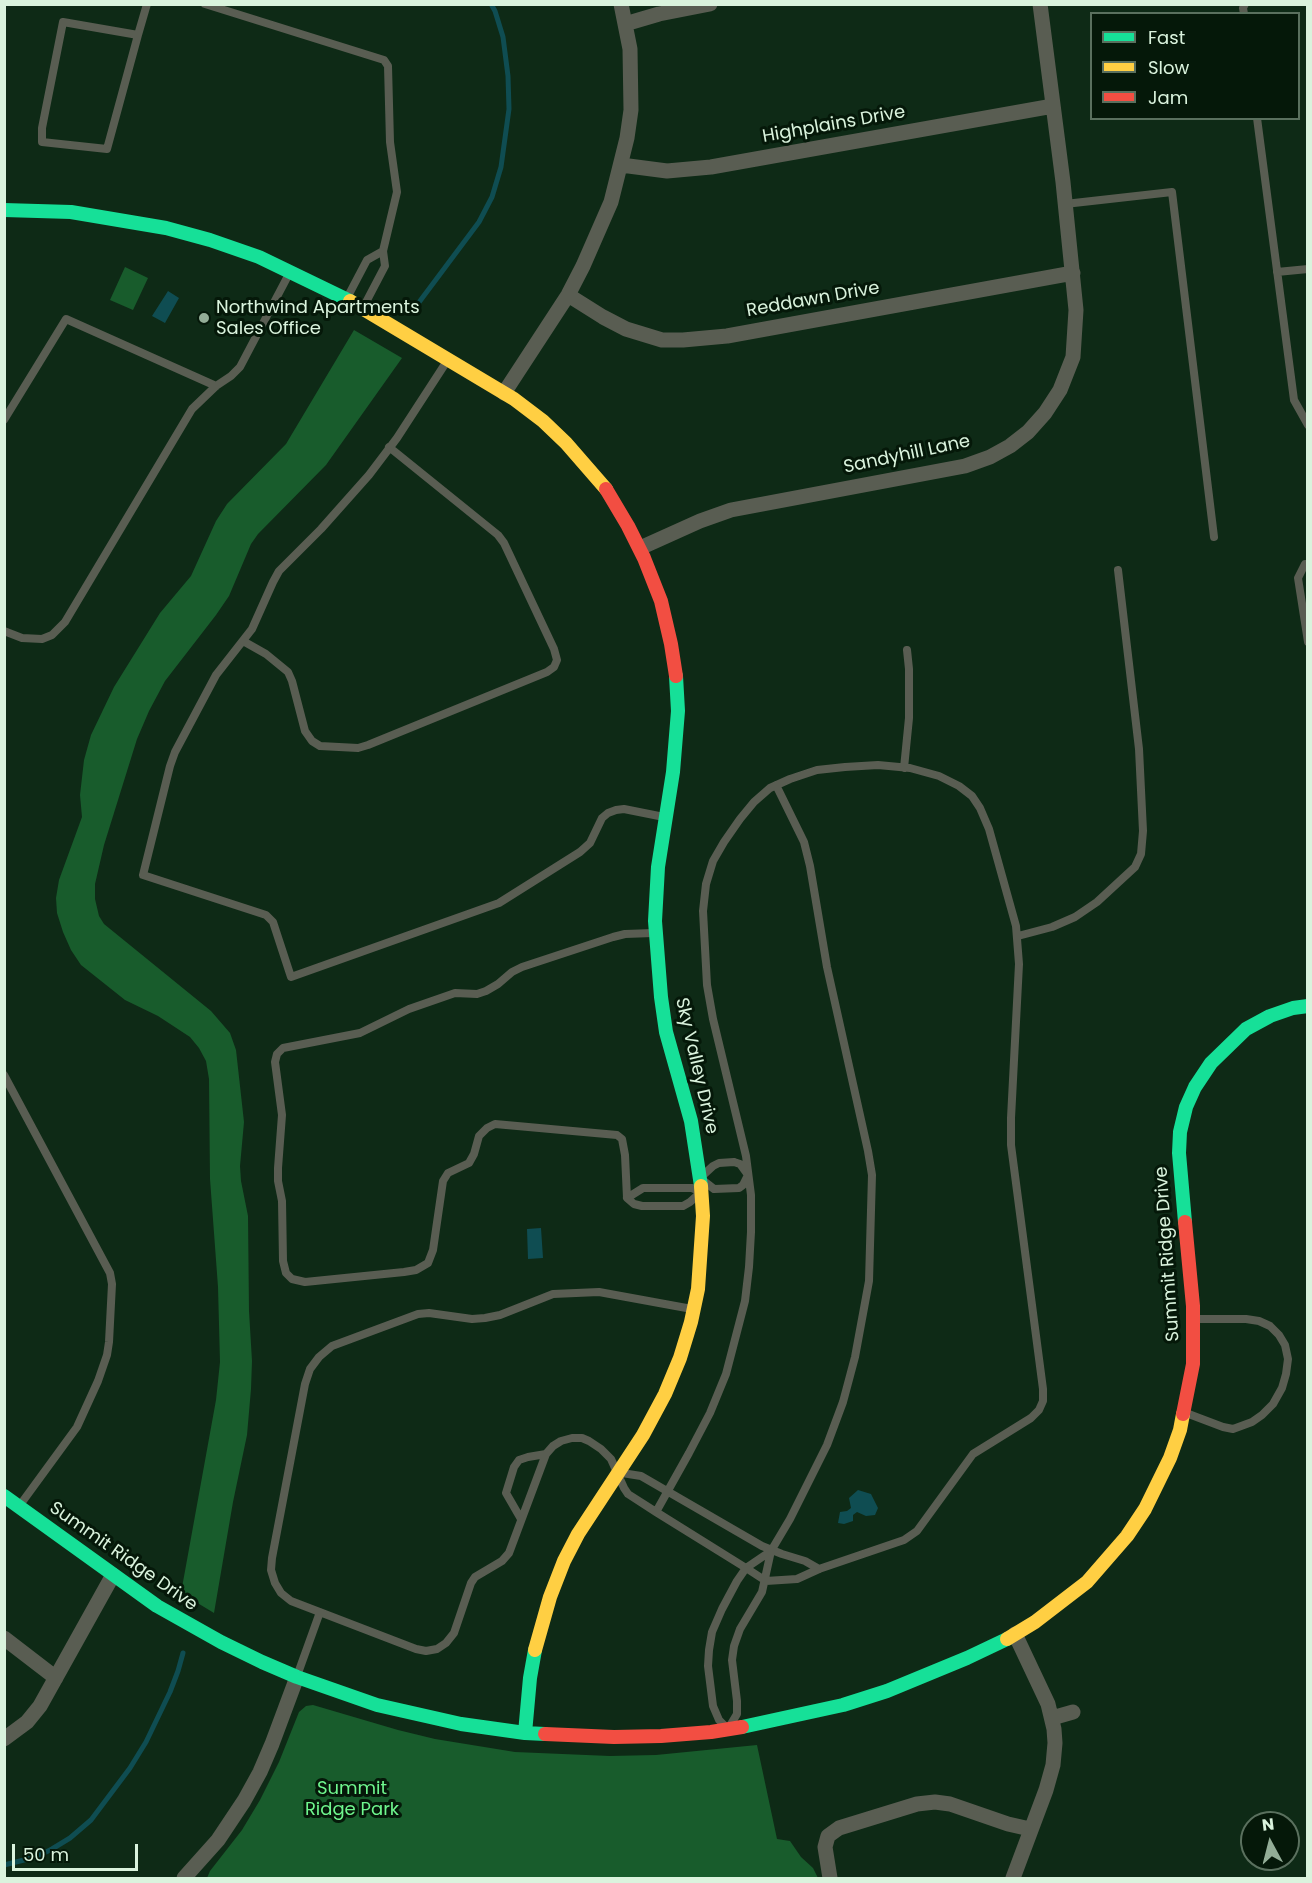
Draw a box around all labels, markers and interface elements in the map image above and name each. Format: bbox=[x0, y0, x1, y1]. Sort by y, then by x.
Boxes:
legend bbox=[1090, 12, 1300, 120]
text: Fast bbox=[1148, 25, 1185, 50]
text: Slow bbox=[1148, 55, 1189, 80]
text: Jam bbox=[1148, 85, 1188, 110]
street label: Highplains Drive bbox=[761, 102, 907, 148]
street label: Reddawn Drive bbox=[745, 278, 881, 322]
place label: Northwind Apartments Sales Office bbox=[216, 297, 420, 340]
marker: Northwind Apartments Sales Office bbox=[197, 311, 211, 325]
street label: Sandyhill Lane bbox=[842, 431, 972, 479]
street label: Sky Valley Drive bbox=[670, 996, 722, 1136]
street label: Summit Ridge Drive bbox=[1151, 1166, 1185, 1342]
street label: Summit Ridge Drive bbox=[45, 1498, 201, 1616]
park label: Summit Ridge Park bbox=[305, 1778, 399, 1820]
north arrow bbox=[1240, 1811, 1300, 1871]
text: N bbox=[1261, 1812, 1275, 1837]
scale bar bbox=[15, 1832, 141, 1870]
text: 50 m bbox=[23, 1842, 69, 1867]

